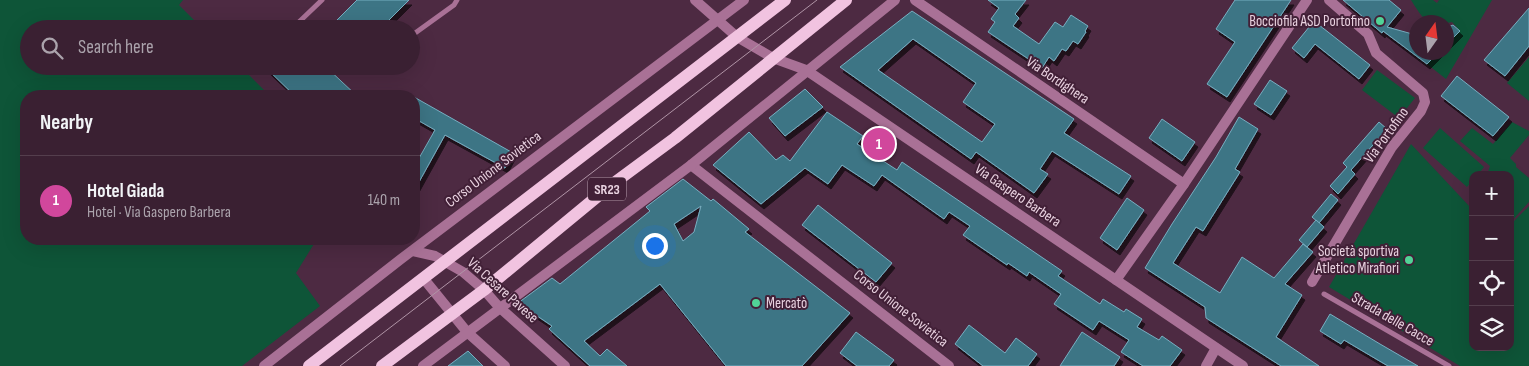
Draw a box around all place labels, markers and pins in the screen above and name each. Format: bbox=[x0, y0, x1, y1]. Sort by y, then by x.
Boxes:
place label: Bocciofila ASD Portofino bbox=[1249, 12, 1370, 31]
marker: Bocciofila ASD Portofino bbox=[1374, 15, 1386, 27]
pin: 1 bbox=[863, 125, 895, 163]
place label: Società sportiva Atletico Mirafiori bbox=[1315, 242, 1399, 278]
marker: Società sportiva Atletico Mirafiori bbox=[1403, 254, 1415, 266]
place label: Mercatò bbox=[766, 294, 807, 313]
marker: Mercatò bbox=[750, 297, 762, 309]

